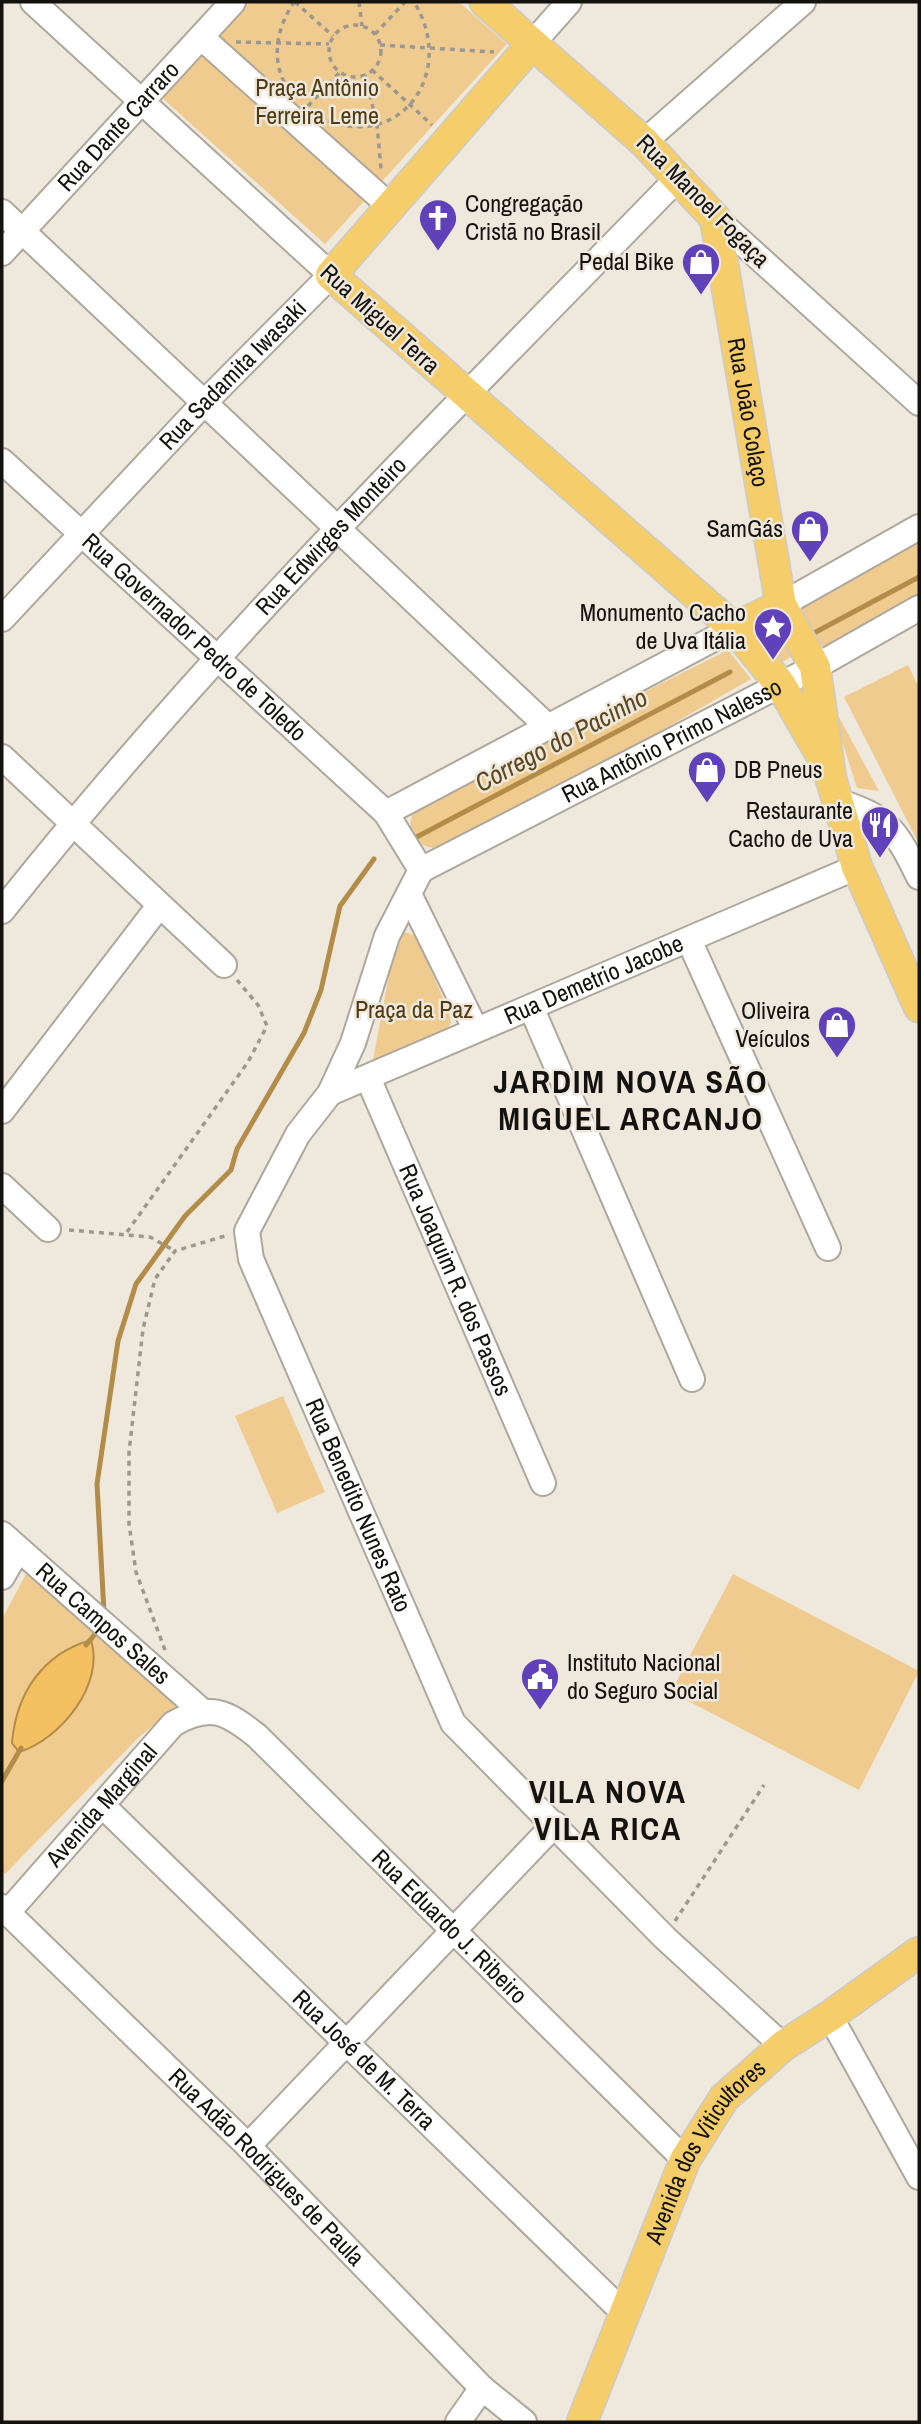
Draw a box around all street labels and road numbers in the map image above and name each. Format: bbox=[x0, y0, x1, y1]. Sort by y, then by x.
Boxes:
street label: Rua Dante Carraro bbox=[50, 54, 186, 198]
street label: Rua Manoel Fogaça bbox=[630, 127, 777, 274]
street label: Rua Miguel Terra bbox=[314, 256, 447, 381]
street label: Rua Sadamita Iwasaki bbox=[151, 292, 313, 456]
street label: Rua João Colaço bbox=[721, 335, 778, 489]
street label: Rua Edwirges Monteiro bbox=[248, 449, 413, 622]
street label: Rua Governador Pedro de Toledo bbox=[76, 525, 314, 748]
street label: Rua Antônio Primo Nalesso bbox=[556, 670, 787, 810]
street label: Rua Demetrio Jacobe bbox=[499, 927, 688, 1031]
street label: Rua Joaquim R. dos Passos bbox=[392, 1159, 520, 1400]
street label: Rua Benedito Nunes Rato bbox=[299, 1393, 420, 1617]
street label: Rua Campos Sales bbox=[30, 1555, 178, 1691]
street label: Avenida Marginal bbox=[37, 1736, 164, 1874]
street label: Rua Eduardo J. Ribeiro bbox=[365, 1842, 535, 2010]
street label: Rua José de M. Terra bbox=[286, 1982, 443, 2136]
street label: Avenida dos Viticultores bbox=[636, 2052, 772, 2249]
street label: Rua Adão Rodrigues de Paula bbox=[162, 2061, 372, 2272]

